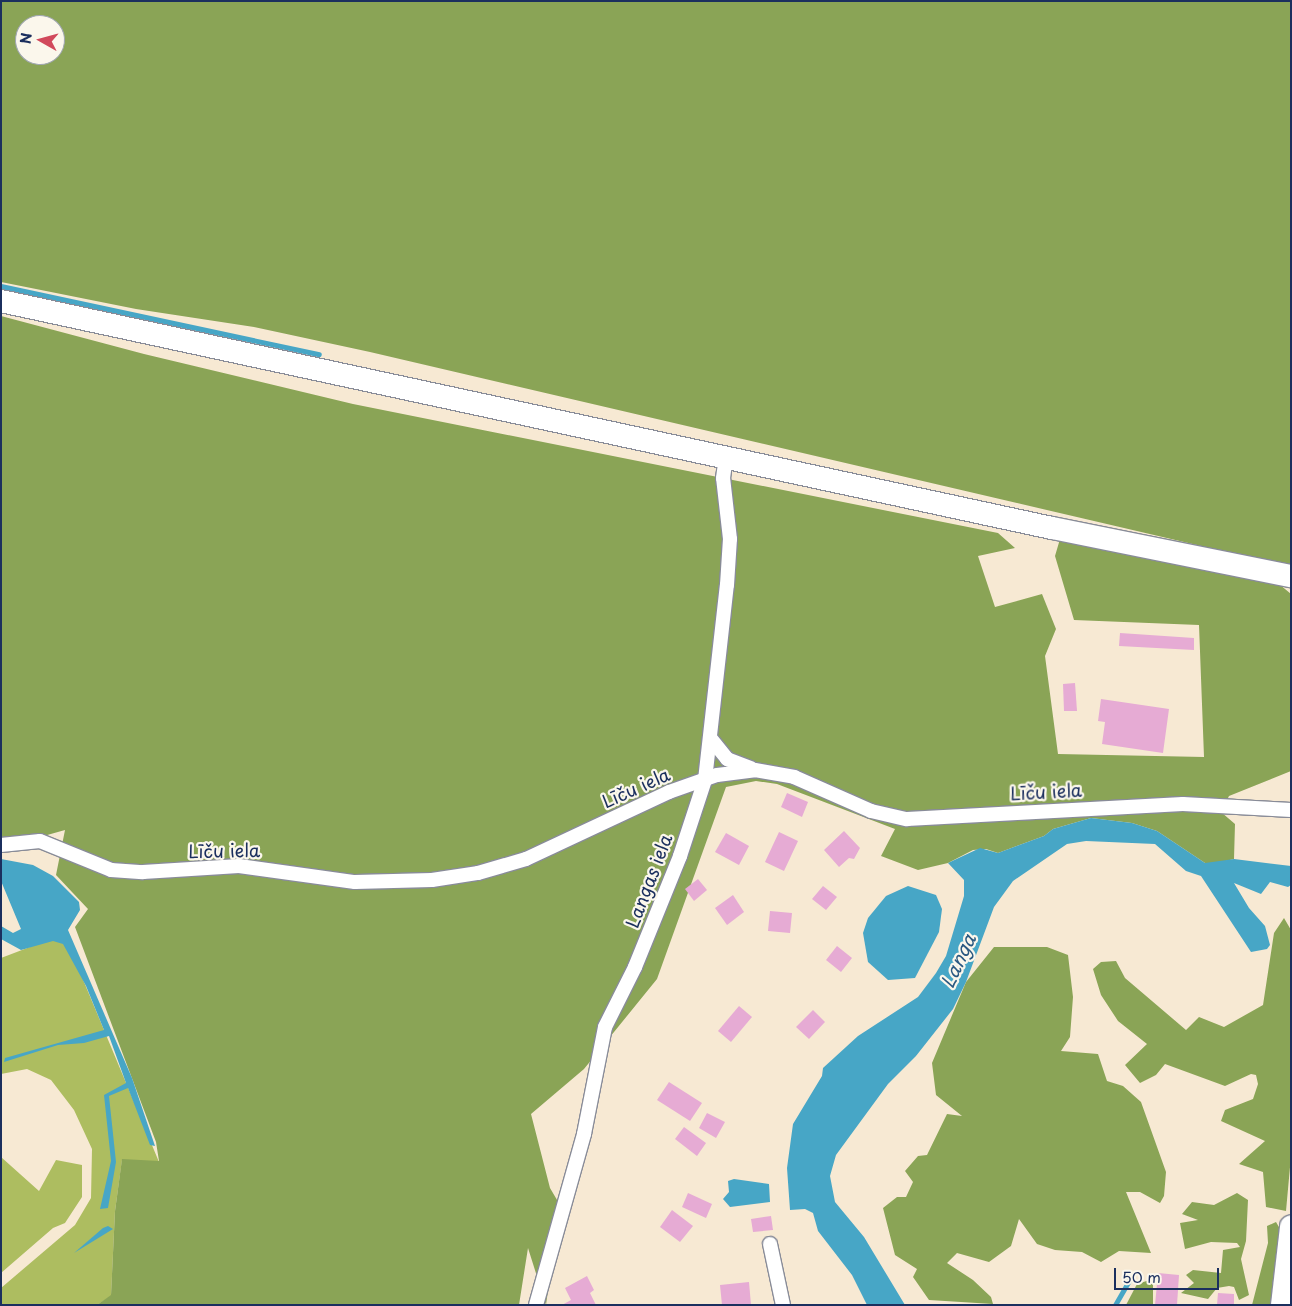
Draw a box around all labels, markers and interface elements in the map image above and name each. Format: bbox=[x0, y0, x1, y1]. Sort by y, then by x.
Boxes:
north arrow bbox=[15, 15, 65, 65]
text: N bbox=[15, 31, 37, 45]
street label: Līču iela bbox=[599, 764, 673, 812]
street label: Līču iela bbox=[1010, 779, 1082, 805]
street label: Langas iela bbox=[621, 831, 677, 931]
street label: Līču iela bbox=[188, 840, 260, 862]
water label: Langa bbox=[936, 930, 980, 992]
scale bar bbox=[1117, 1258, 1222, 1290]
text: 50 m bbox=[1122, 1265, 1161, 1288]

